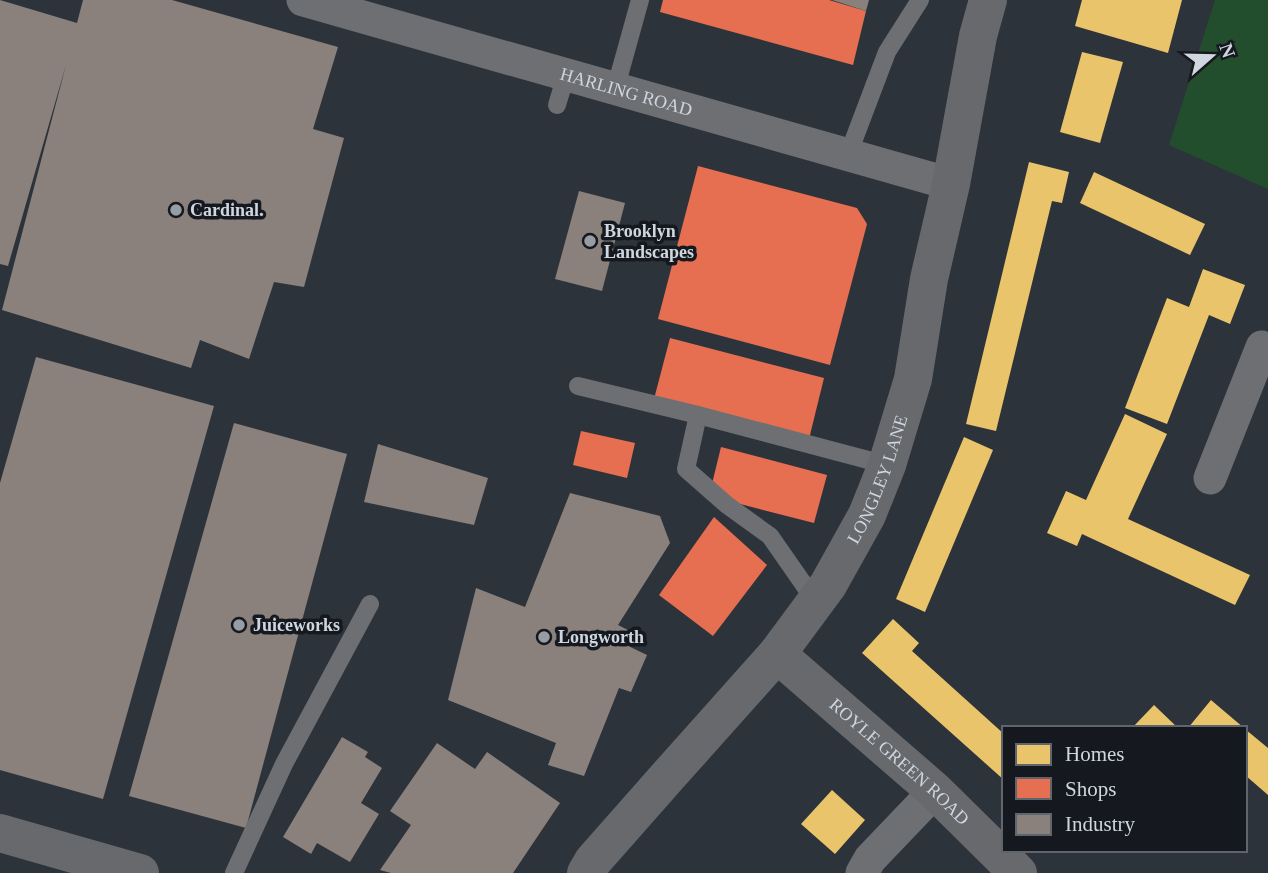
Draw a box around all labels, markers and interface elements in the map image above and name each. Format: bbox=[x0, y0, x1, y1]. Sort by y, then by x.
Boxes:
north arrow bbox=[1177, 21, 1247, 91]
text: N bbox=[1215, 40, 1240, 61]
street label: HARLING ROAD bbox=[558, 64, 695, 120]
place label: Cardinal. bbox=[190, 200, 264, 220]
marker: Cardinal. bbox=[168, 202, 184, 218]
place label: Brooklyn Landscapes bbox=[604, 221, 694, 262]
marker: Brooklyn Landscapes bbox=[582, 233, 598, 249]
street label: LONGLEY LANE bbox=[843, 413, 912, 547]
place label: Juiceworks bbox=[253, 615, 340, 635]
marker: Juiceworks bbox=[231, 617, 247, 633]
place label: Longworth bbox=[558, 627, 644, 647]
marker: Longworth bbox=[536, 629, 552, 645]
street label: ROYLE GREEN ROAD bbox=[826, 694, 973, 829]
legend bbox=[1002, 726, 1247, 852]
text: Homes bbox=[1065, 742, 1125, 766]
text: Shops bbox=[1065, 777, 1116, 801]
text: Industry bbox=[1065, 812, 1135, 836]

